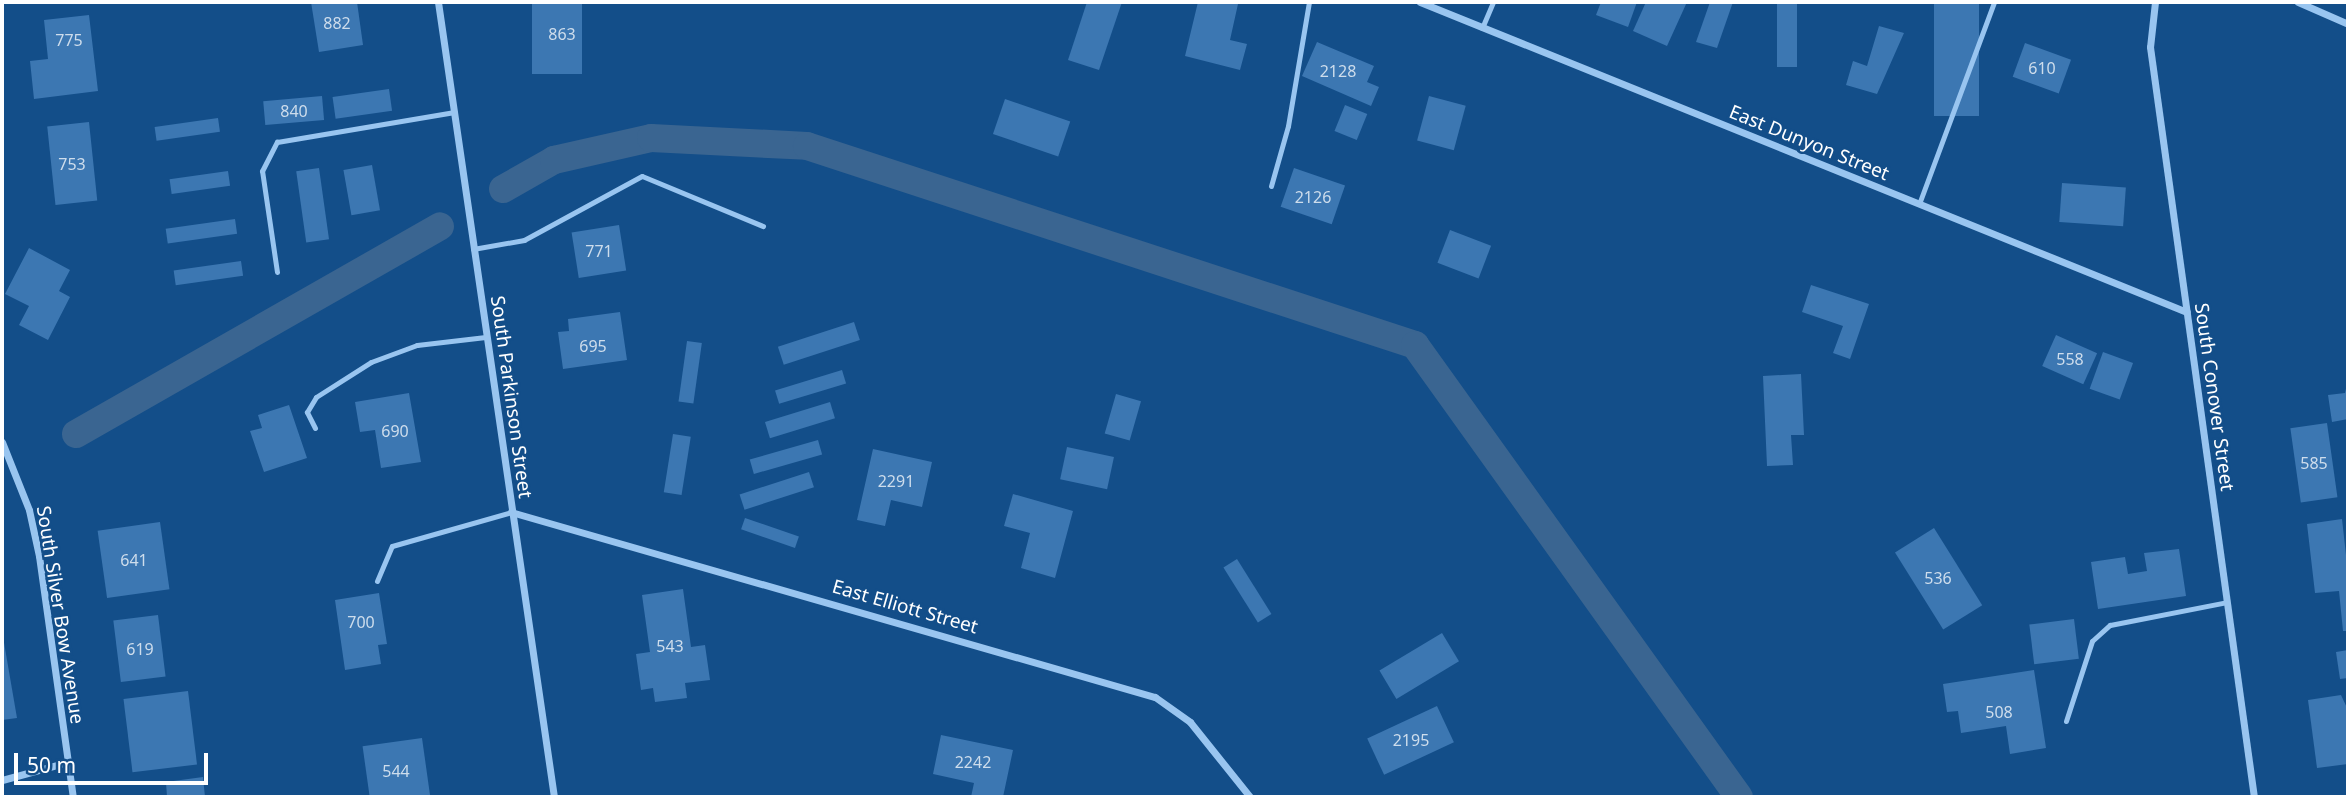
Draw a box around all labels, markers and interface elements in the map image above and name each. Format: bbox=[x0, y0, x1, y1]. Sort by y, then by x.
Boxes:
house number: 882 bbox=[323, 13, 351, 33]
house number: 863 bbox=[548, 24, 576, 44]
house number: 775 bbox=[55, 30, 83, 50]
house number: 610 bbox=[2028, 58, 2056, 78]
house number: 2128 bbox=[1320, 61, 1356, 81]
house number: 840 bbox=[280, 101, 308, 121]
street label: East Dunyon Street bbox=[1726, 101, 1892, 185]
house number: 753 bbox=[58, 154, 86, 174]
house number: 2126 bbox=[1295, 187, 1331, 207]
house number: 771 bbox=[585, 241, 613, 261]
street label: South Parkinson Street bbox=[485, 294, 537, 500]
street label: South Conover Street bbox=[2190, 301, 2238, 493]
house number: 695 bbox=[579, 336, 607, 356]
house number: 558 bbox=[2056, 349, 2084, 369]
house number: 690 bbox=[381, 421, 409, 441]
house number: 585 bbox=[2300, 453, 2328, 473]
house number: 2291 bbox=[878, 471, 914, 491]
street label: South Silver Bow Avenue bbox=[31, 504, 89, 726]
house number: 641 bbox=[120, 550, 148, 570]
house number: 536 bbox=[1924, 568, 1952, 588]
street label: East Elliott Street bbox=[829, 575, 981, 639]
house number: 700 bbox=[347, 612, 375, 632]
house number: 543 bbox=[656, 636, 684, 656]
house number: 619 bbox=[126, 639, 154, 659]
house number: 508 bbox=[1985, 702, 2013, 722]
house number: 2195 bbox=[1393, 730, 1429, 750]
scale bar bbox=[18, 740, 212, 784]
text: 50 m bbox=[27, 751, 76, 779]
house number: 2242 bbox=[955, 752, 991, 772]
house number: 544 bbox=[382, 761, 410, 781]

